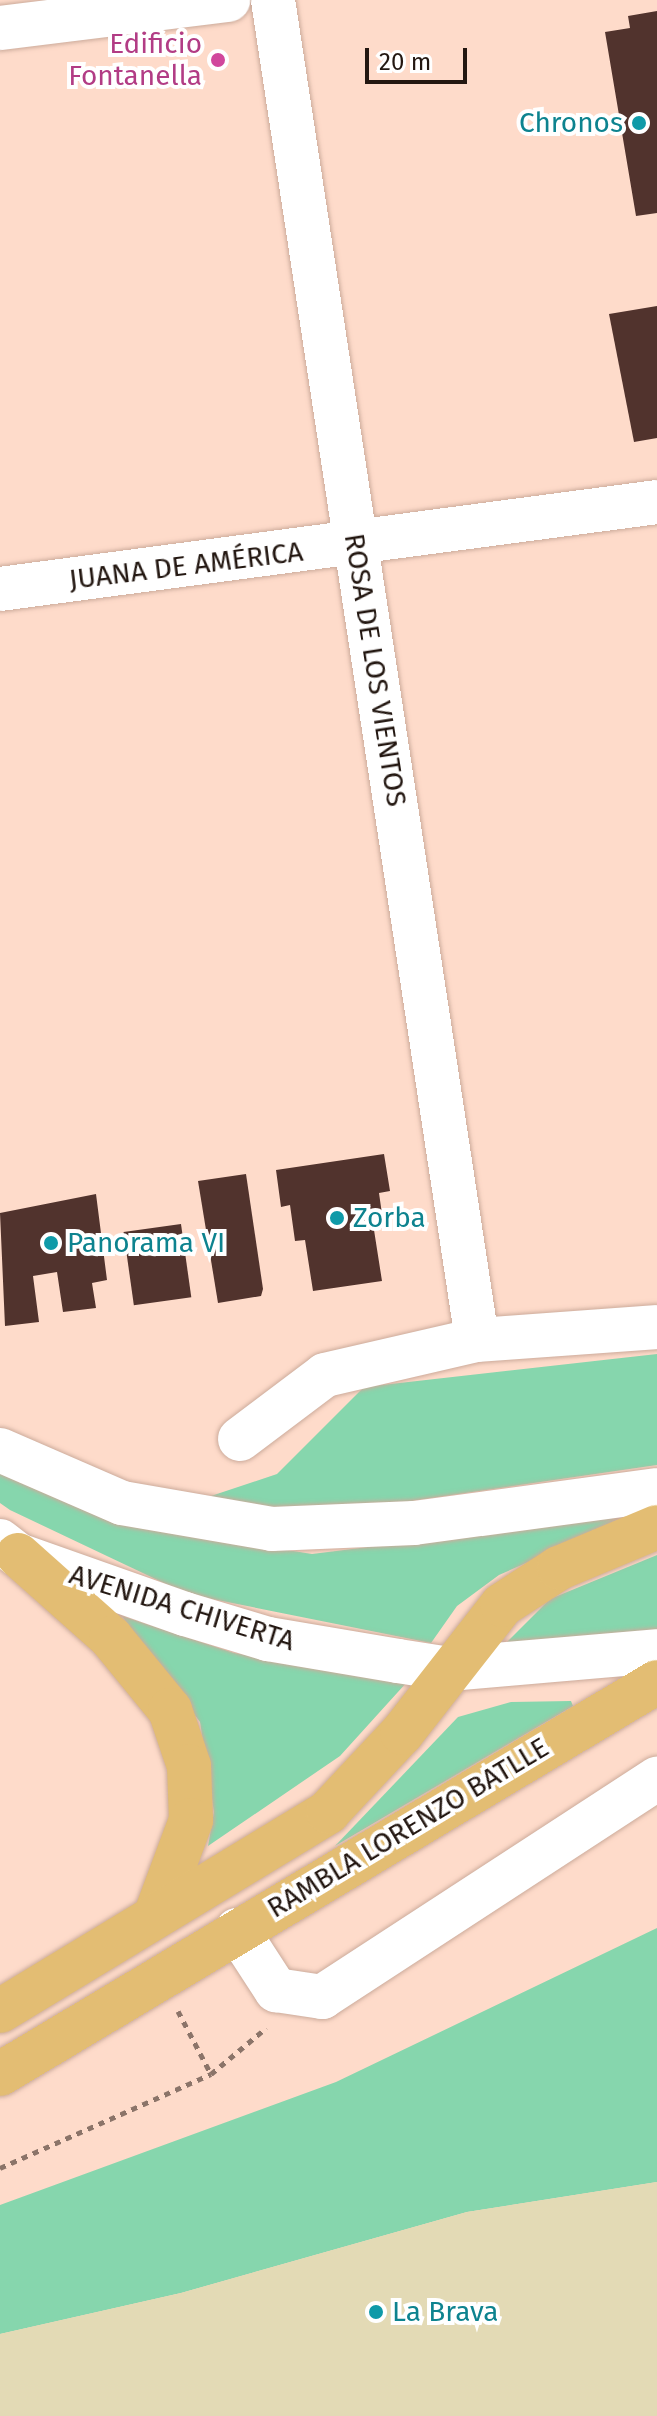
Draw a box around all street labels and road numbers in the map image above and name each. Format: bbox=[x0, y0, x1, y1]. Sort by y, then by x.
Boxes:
street label: ROSA DE LOS VIENTOS bbox=[337, 531, 413, 809]
street label: JUANA DE AMÉRICA bbox=[67, 535, 305, 597]
street label: AVENIDA CHIVERTA bbox=[65, 1558, 299, 1658]
street label: RAMBLA LORENZO BATLLE bbox=[261, 1731, 555, 1925]

